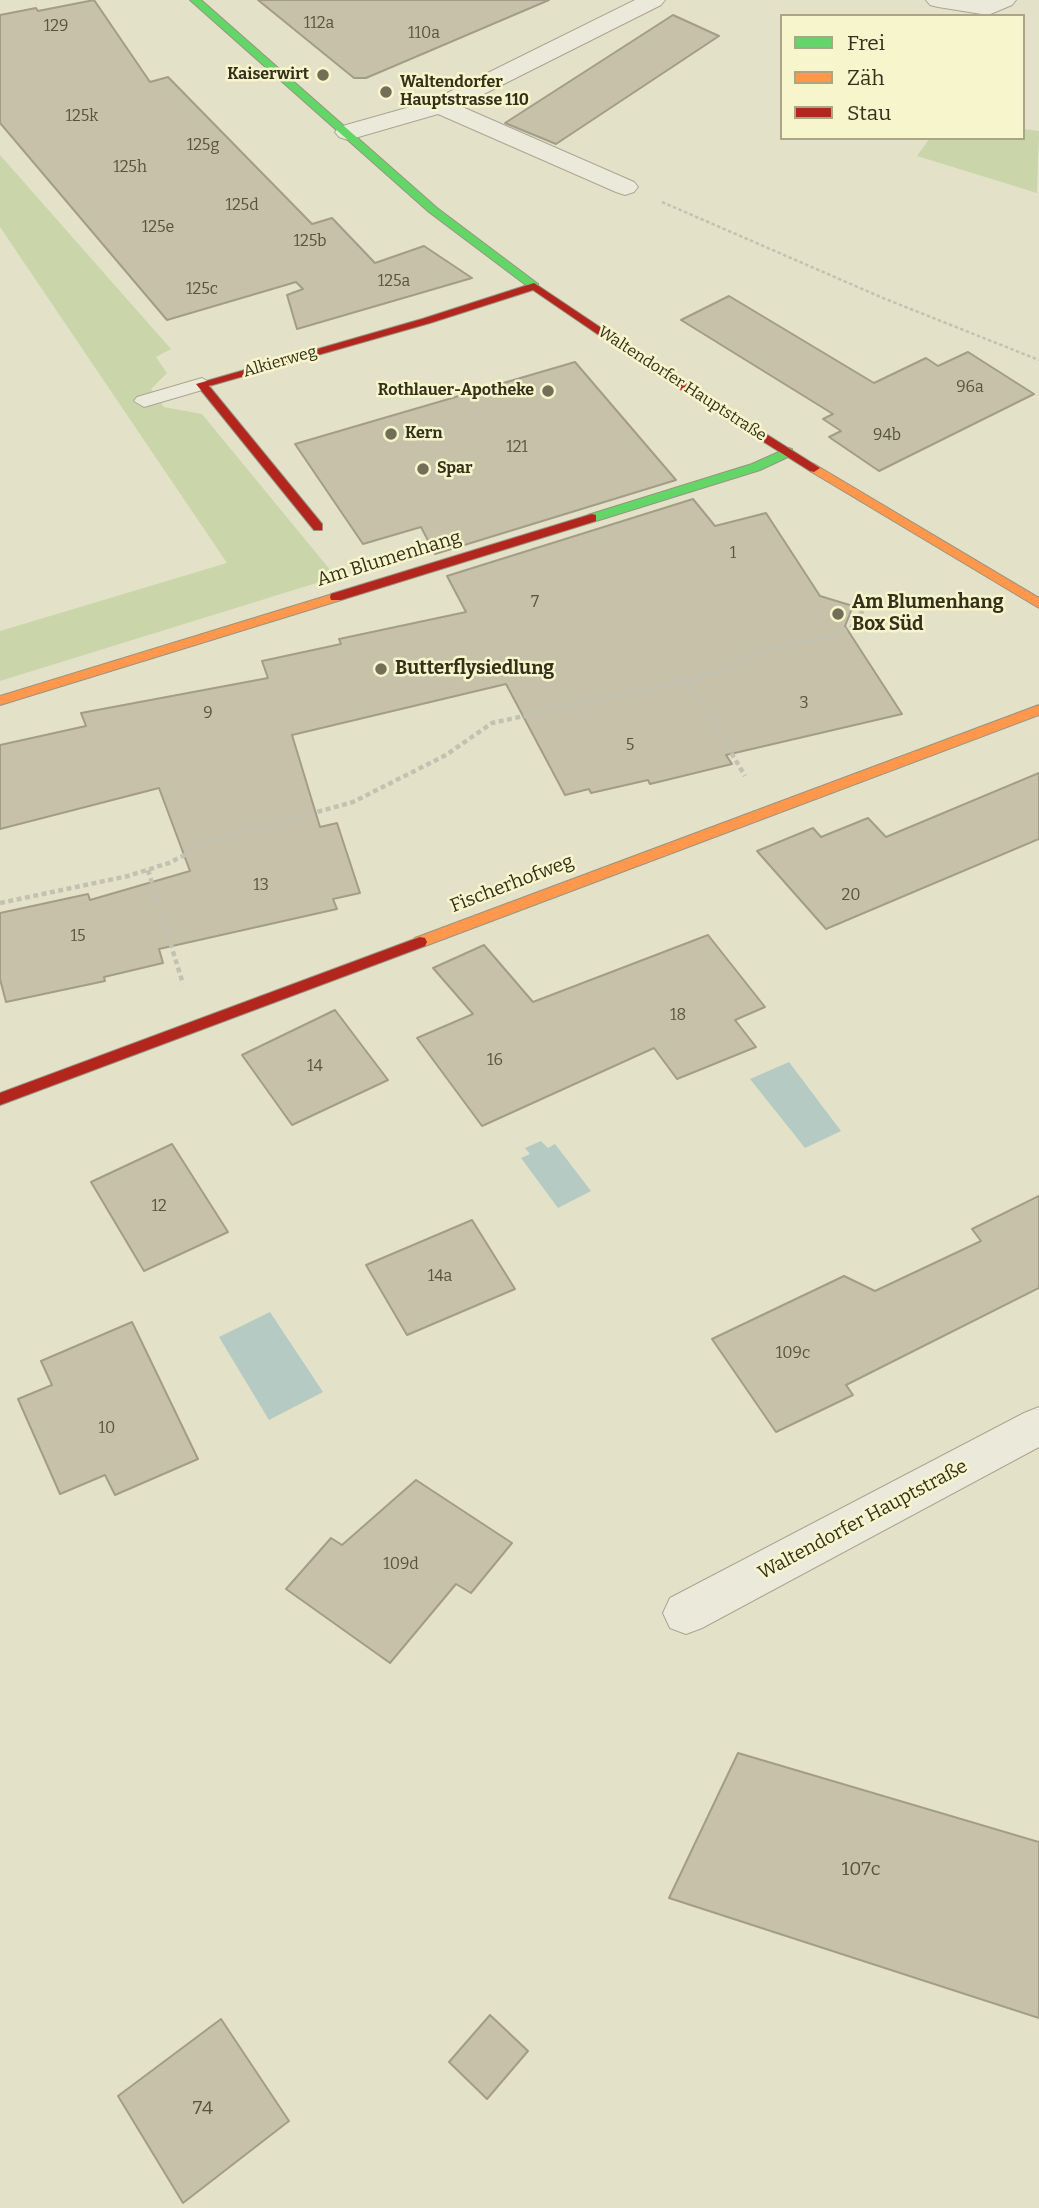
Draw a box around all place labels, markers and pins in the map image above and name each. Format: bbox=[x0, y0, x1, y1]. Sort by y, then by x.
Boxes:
place label: Kaiserwirt bbox=[227, 65, 309, 85]
marker: Kaiserwirt bbox=[315, 67, 331, 83]
place label: Waltendorfer Hauptstrasse 110 bbox=[400, 73, 529, 111]
marker: Waltendorfer Hauptstrasse 110 bbox=[378, 84, 394, 100]
place label: Rothlauer-Apotheke bbox=[378, 381, 534, 401]
marker: Rothlauer-Apotheke bbox=[540, 383, 556, 399]
place label: Kern bbox=[405, 424, 442, 444]
marker: Kern bbox=[383, 426, 399, 442]
place label: Spar bbox=[437, 459, 472, 479]
marker: Spar bbox=[415, 461, 431, 477]
place label: Am Blumenhang Box Süd bbox=[852, 592, 1004, 636]
marker: Am Blumenhang Box Süd bbox=[830, 606, 846, 622]
place label: Butterflysiedlung bbox=[395, 658, 554, 680]
marker: Butterflysiedlung bbox=[373, 661, 389, 677]

